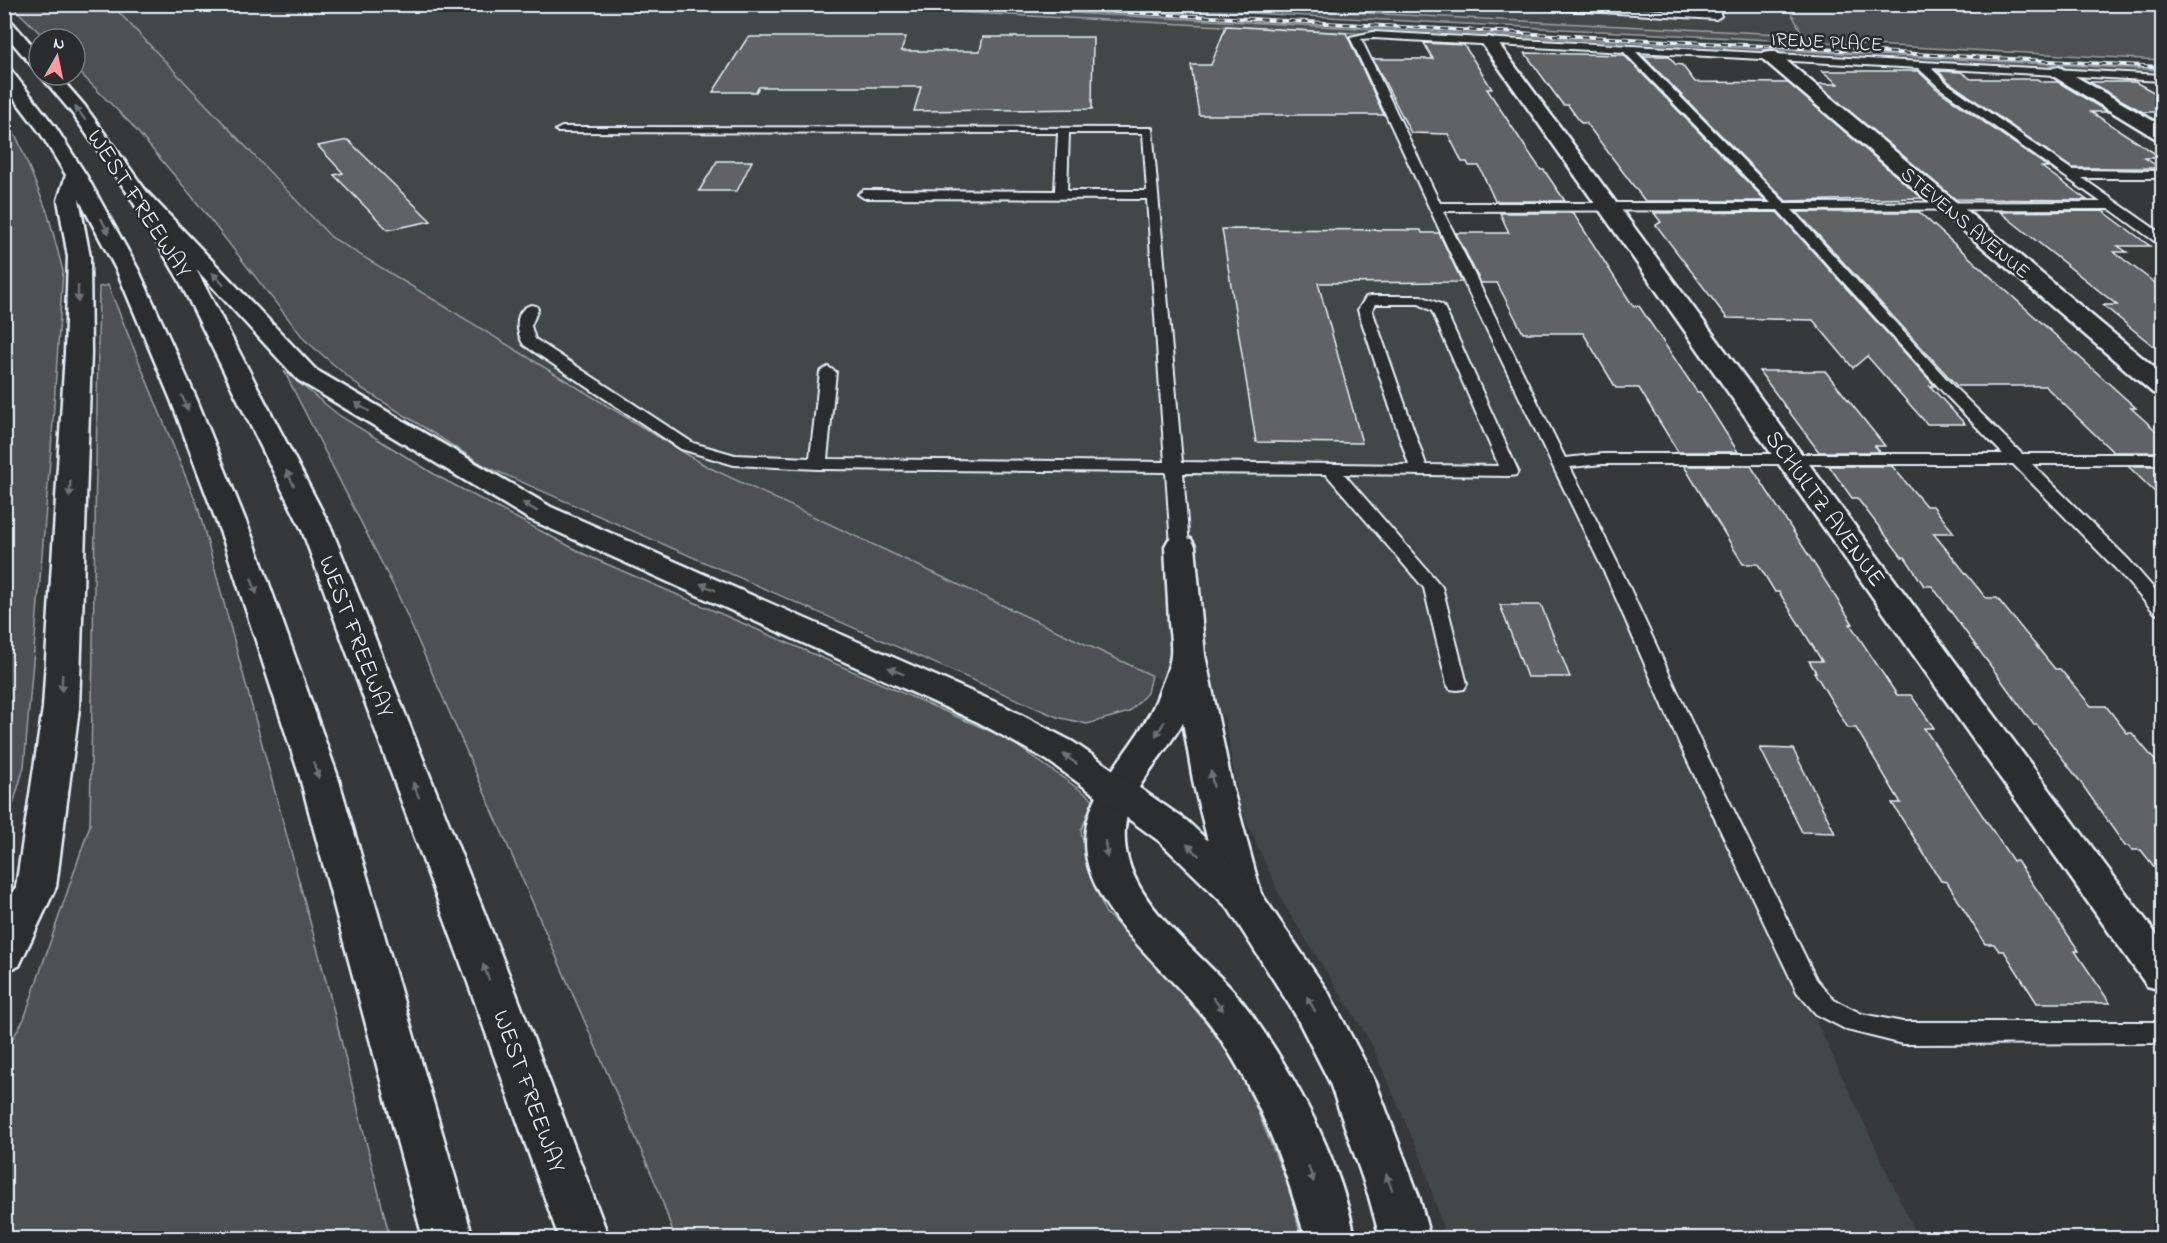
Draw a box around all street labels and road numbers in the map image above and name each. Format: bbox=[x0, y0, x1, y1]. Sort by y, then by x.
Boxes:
street label: IRENE PLACE bbox=[1770, 26, 1883, 61]
street label: WEST FREEWAY bbox=[77, 123, 199, 285]
street label: STEVENS AVENUE bbox=[1893, 161, 2036, 287]
street label: SCHULTZ AVENUE bbox=[1755, 424, 1893, 595]
street label: WEST FREEWAY bbox=[308, 551, 402, 723]
street label: WEST FREEWAY bbox=[482, 1006, 573, 1178]

